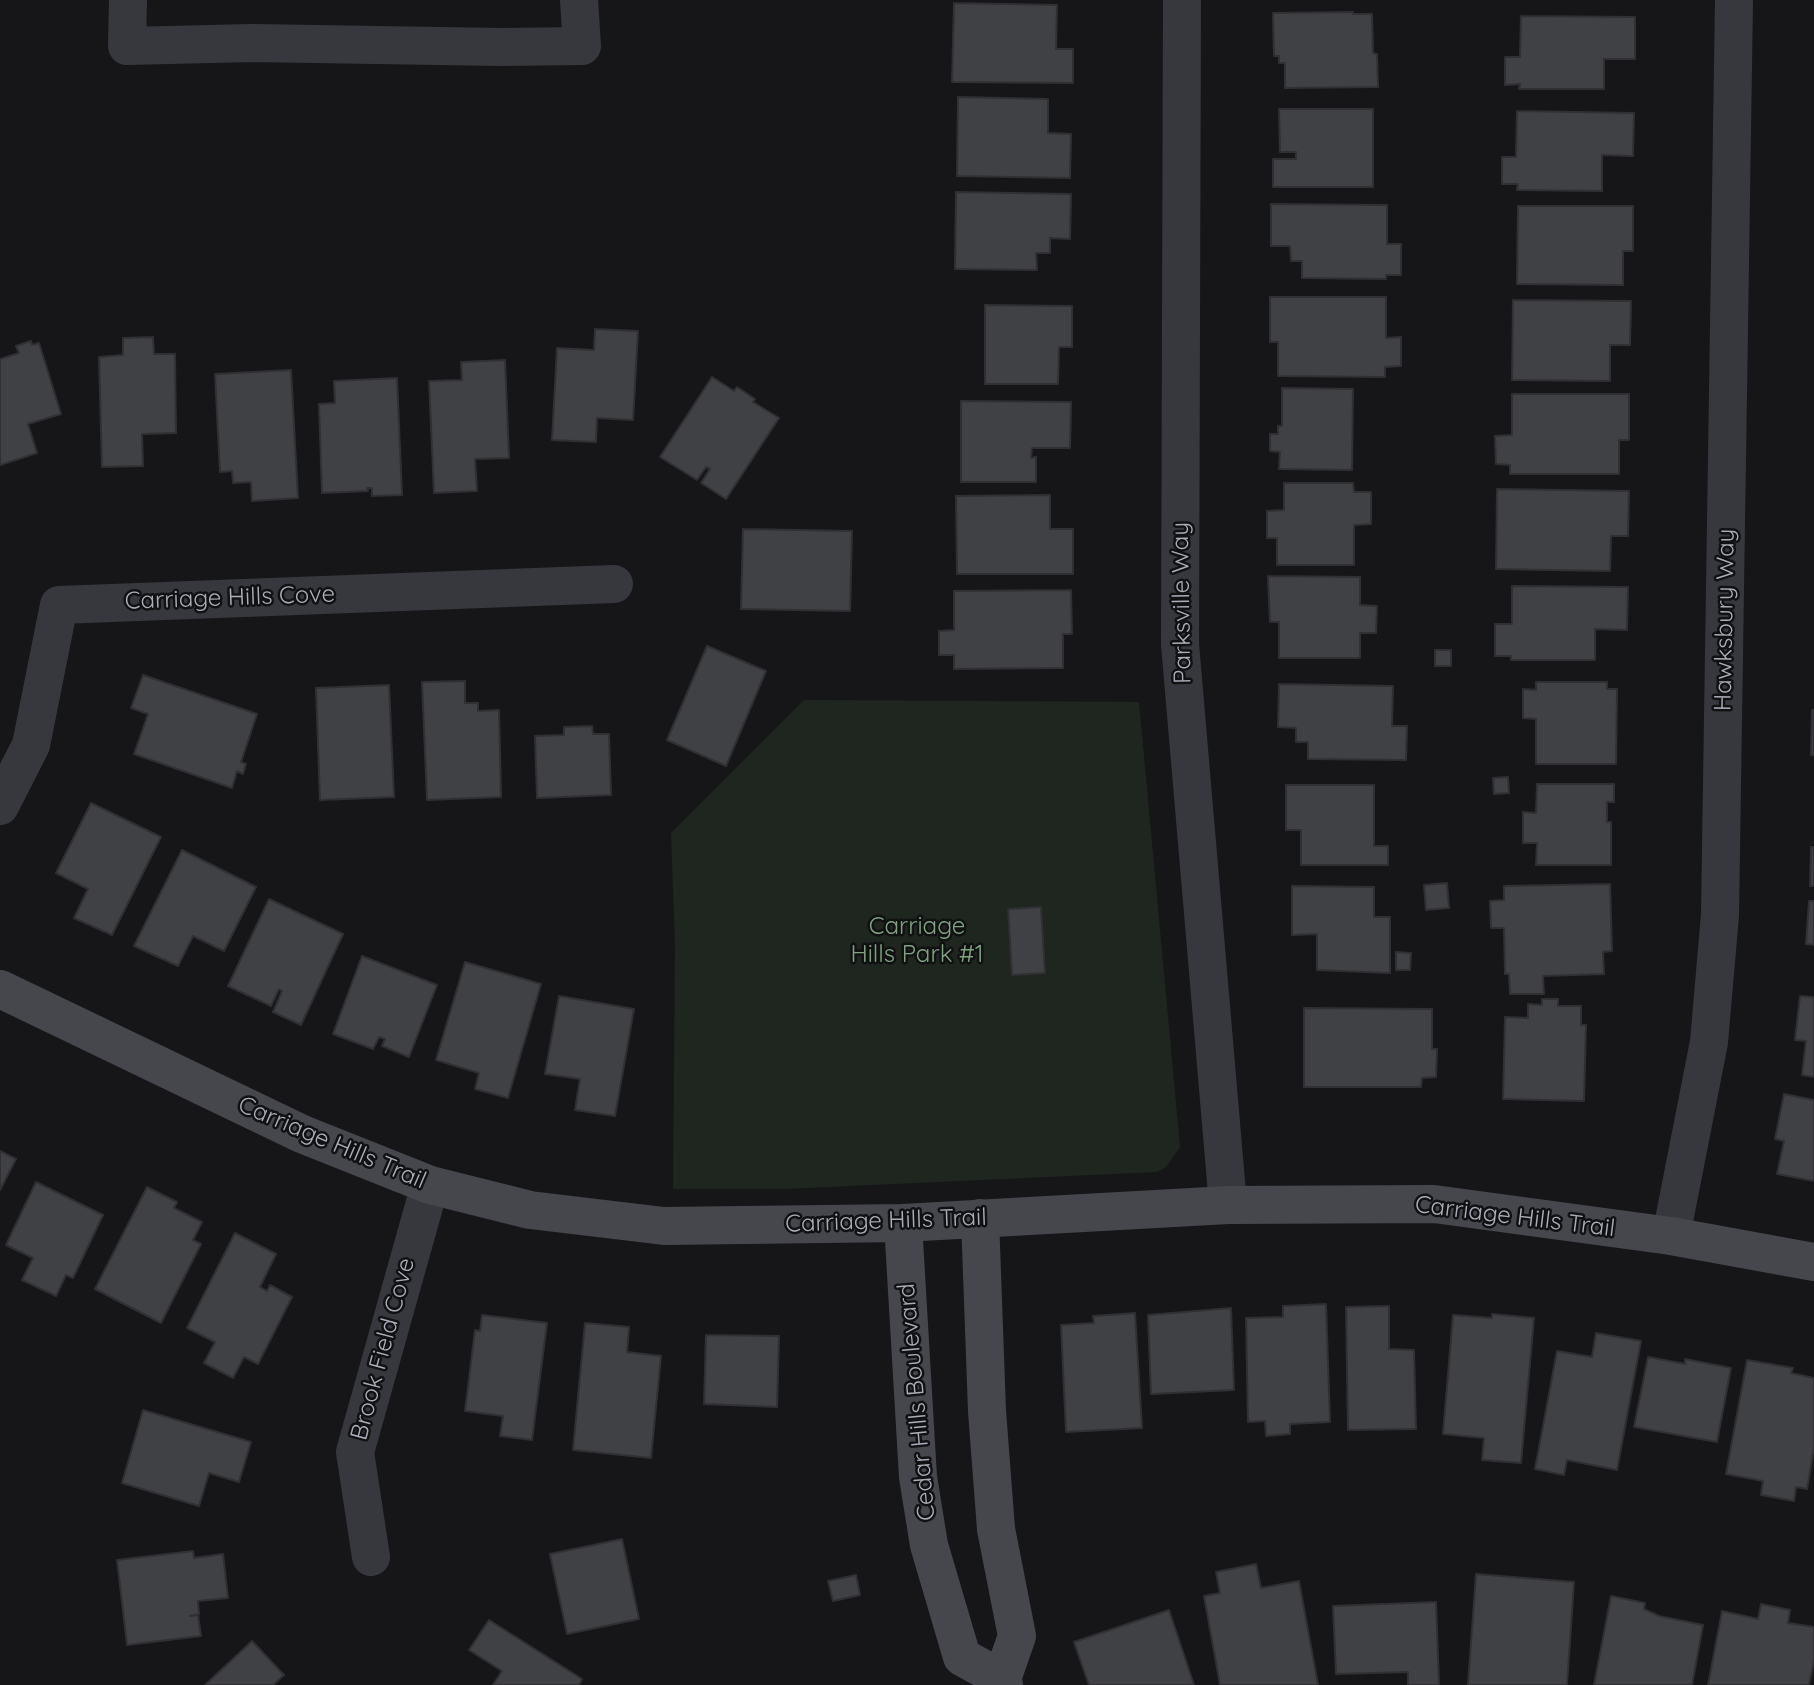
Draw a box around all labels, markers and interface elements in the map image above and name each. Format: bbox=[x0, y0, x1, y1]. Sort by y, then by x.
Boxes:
street label: Parksville Way bbox=[1166, 522, 1198, 684]
street label: Hawksbury Way bbox=[1709, 529, 1741, 711]
street label: Carriage Hills Cove bbox=[124, 580, 336, 616]
park label: Carriage Hills Park #1 bbox=[850, 913, 984, 969]
street label: Carriage Hills Trail bbox=[234, 1090, 430, 1196]
street label: Carriage Hills Trail bbox=[1413, 1190, 1617, 1244]
street label: Carriage Hills Trail bbox=[785, 1203, 987, 1239]
street label: Brook Field Cove bbox=[345, 1255, 421, 1443]
street label: Cedar Hills Boulevard bbox=[892, 1282, 942, 1522]

